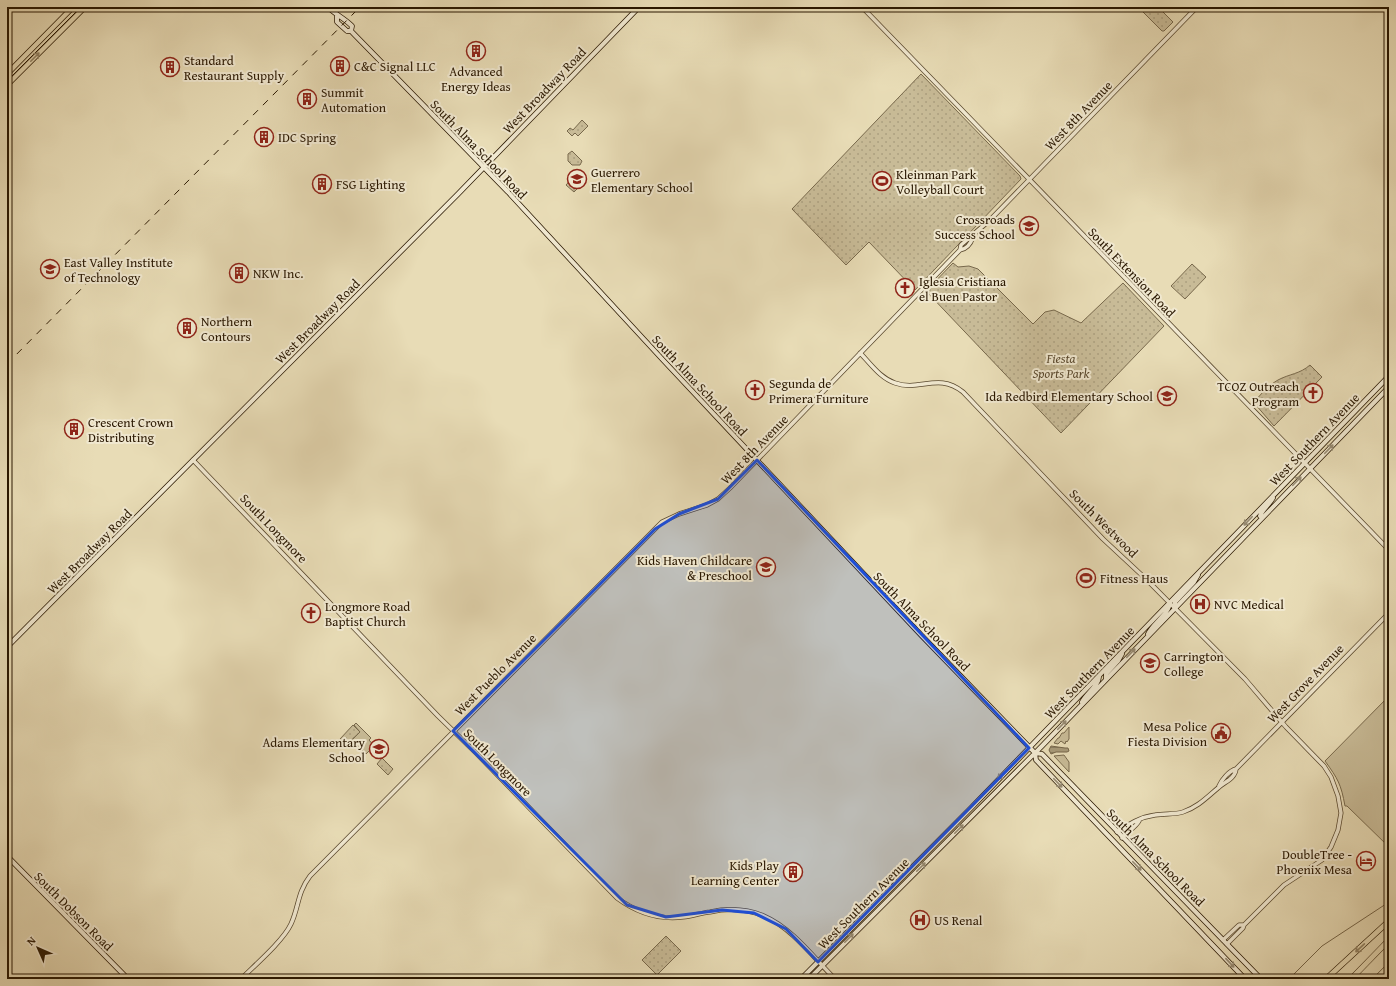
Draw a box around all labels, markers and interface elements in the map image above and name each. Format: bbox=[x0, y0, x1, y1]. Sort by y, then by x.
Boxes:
building icon: Advanced Energy Ideas bbox=[465, 40, 487, 62]
street label: West Broadway Road bbox=[498, 43, 591, 138]
place label: Standard Restaurant Supply bbox=[184, 51, 285, 85]
one-way arrow bbox=[30, 52, 39, 62]
building icon: C&C Signal LLC bbox=[329, 55, 351, 77]
building icon: Standard Restaurant Supply bbox=[159, 56, 181, 78]
place label: C&C Signal LLC bbox=[354, 57, 436, 76]
place label: Advanced Energy Ideas bbox=[441, 62, 511, 96]
street label: West 8th Avenue bbox=[1040, 76, 1117, 154]
place label: Summit Automation bbox=[321, 83, 387, 117]
building icon: Summit Automation bbox=[296, 88, 318, 110]
street label: South Alma School Road bbox=[426, 95, 531, 204]
building icon: IDC Spring bbox=[253, 126, 275, 148]
place label: IDC Spring bbox=[278, 128, 336, 147]
place label: Guerrero Elementary School bbox=[591, 163, 693, 197]
place label: Kleinman Park Volleyball Court bbox=[896, 165, 984, 199]
school or university icon: Guerrero Elementary School bbox=[566, 168, 588, 190]
sports icon: Kleinman Park Volleyball Court bbox=[871, 170, 893, 192]
building icon: FSG Lighting bbox=[311, 173, 333, 195]
place label: FSG Lighting bbox=[336, 175, 406, 194]
place label: Crossroads Success School bbox=[935, 210, 1015, 244]
school or university icon: Crossroads Success School bbox=[1018, 215, 1040, 237]
street label: South Extension Road bbox=[1084, 223, 1180, 322]
place label: East Valley Institute of Technology bbox=[64, 253, 173, 287]
school or university icon: East Valley Institute of Technology bbox=[39, 258, 61, 280]
building icon: NKW Inc. bbox=[228, 262, 250, 284]
place label: NKW Inc. bbox=[253, 264, 303, 283]
place label: Iglesia Cristiana el Buen Pastor bbox=[919, 272, 1007, 306]
street label: West Broadway Road bbox=[271, 275, 364, 368]
church icon: Iglesia Cristiana el Buen Pastor bbox=[894, 277, 916, 299]
place label: Northern Contours bbox=[201, 312, 253, 346]
building icon: Northern Contours bbox=[176, 317, 198, 339]
street label: South Alma School Road bbox=[648, 331, 752, 440]
park label: Fiesta Sports Park bbox=[1032, 349, 1090, 383]
place label: Segunda de Primera Furniture bbox=[769, 374, 869, 408]
place label: TCOZ Outreach Program bbox=[1217, 377, 1300, 411]
church icon: Segunda de Primera Furniture bbox=[744, 379, 766, 401]
church icon: TCOZ Outreach Program bbox=[1302, 382, 1324, 404]
school or university icon: Ida Redbird Elementary School bbox=[1156, 385, 1178, 407]
place label: Ida Redbird Elementary School bbox=[985, 387, 1153, 406]
street label: West Southern Avenue bbox=[1265, 389, 1364, 490]
street label: West 8th Avenue bbox=[716, 410, 793, 488]
place label: Crescent Crown Distributing bbox=[88, 413, 174, 447]
building icon: Crescent Crown Distributing bbox=[63, 418, 85, 440]
one-way arrow bbox=[1324, 444, 1334, 454]
one-way arrow bbox=[1293, 476, 1302, 486]
street label: South Westwood bbox=[1065, 485, 1142, 562]
street label: South Longmore bbox=[236, 489, 312, 567]
street label: West Broadway Road bbox=[43, 505, 136, 598]
one-way arrow bbox=[1243, 516, 1253, 526]
place label: Kids Haven Childcare & Preschool bbox=[637, 551, 752, 585]
school or university icon: Kids Haven Childcare & Preschool bbox=[755, 556, 777, 578]
street label: South Alma School Road bbox=[869, 567, 974, 676]
sports icon: Fitness Haus bbox=[1075, 567, 1097, 589]
place label: Fitness Haus bbox=[1100, 569, 1168, 588]
hospital icon: NVC Medical bbox=[1189, 593, 1211, 615]
place label: NVC Medical bbox=[1214, 595, 1284, 614]
place label: Longmore Road Baptist Church bbox=[325, 597, 410, 631]
church icon: Longmore Road Baptist Church bbox=[300, 602, 322, 624]
street label: West Southern Avenue bbox=[1040, 622, 1139, 723]
street label: West Pueblo Avenue bbox=[450, 629, 541, 720]
street label: West Grove Avenue bbox=[1263, 640, 1348, 727]
place label: Carrington College bbox=[1164, 647, 1225, 681]
one-way arrow bbox=[1127, 648, 1136, 658]
school or university icon: Carrington College bbox=[1139, 652, 1161, 674]
place label: Mesa Police Fiesta Division bbox=[1128, 717, 1208, 751]
one-way arrow bbox=[1057, 720, 1067, 730]
public building icon: Mesa Police Fiesta Division bbox=[1210, 722, 1232, 744]
street label: South Longmore bbox=[459, 724, 536, 801]
place label: Adams Elementary School bbox=[262, 733, 366, 767]
school or university icon: Adams Elementary School bbox=[368, 738, 390, 760]
one-way arrow bbox=[997, 770, 1007, 780]
one-way arrow bbox=[1053, 778, 1063, 788]
street label: South Alma School Road bbox=[1102, 804, 1209, 911]
one-way arrow bbox=[954, 824, 964, 834]
place label: DoubleTree - Phoenix Mesa bbox=[1276, 845, 1353, 879]
hotel icon: DoubleTree - Phoenix Mesa bbox=[1355, 850, 1377, 872]
street label: West Southern Avenue bbox=[813, 853, 913, 953]
place label: Kids Play Learning Center bbox=[691, 856, 780, 890]
building icon: Kids Play Learning Center bbox=[782, 861, 804, 883]
one-way arrow bbox=[1133, 861, 1142, 871]
one-way arrow bbox=[916, 862, 926, 871]
street label: South Dobson Road bbox=[30, 867, 118, 955]
hospital icon: US Renal bbox=[909, 909, 931, 931]
place label: US Renal bbox=[934, 911, 983, 930]
north arrow bbox=[18, 928, 58, 968]
text: N bbox=[23, 932, 40, 949]
one-way arrow bbox=[844, 933, 854, 943]
one-way arrow bbox=[1355, 943, 1365, 952]
one-way arrow bbox=[1225, 958, 1235, 968]

